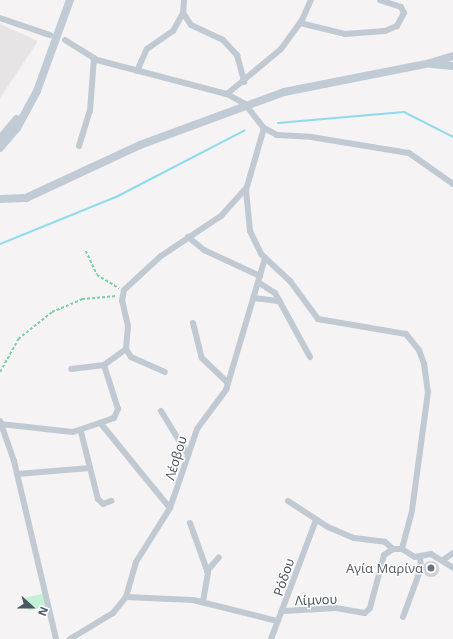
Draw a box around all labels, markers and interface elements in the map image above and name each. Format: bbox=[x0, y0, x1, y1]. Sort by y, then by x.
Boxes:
street label: Λέσβου bbox=[162, 434, 190, 482]
street label: Ρόδου bbox=[270, 556, 298, 598]
place label: Αγία Μαρίνα bbox=[346, 560, 423, 576]
marker: Αγία Μαρίνα bbox=[426, 563, 436, 573]
north arrow bbox=[12, 587, 52, 627]
street label: Λίμνου bbox=[294, 591, 338, 609]
text: N bbox=[35, 605, 52, 618]

